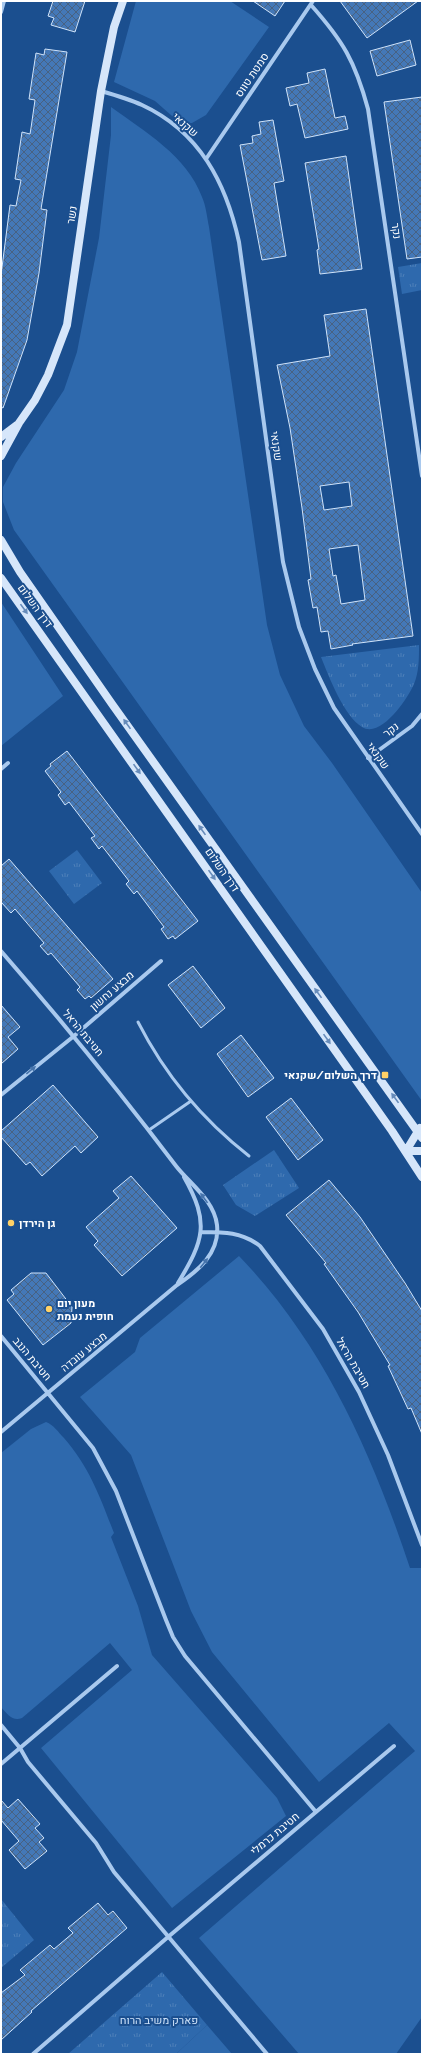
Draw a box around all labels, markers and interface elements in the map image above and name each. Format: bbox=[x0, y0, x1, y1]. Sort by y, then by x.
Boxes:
street label: סמטת טווס bbox=[232, 50, 272, 100]
street label: שקנאי bbox=[169, 110, 201, 140]
street label: נשר bbox=[64, 205, 80, 225]
street label: נקר bbox=[388, 222, 404, 240]
street label: שקנאי bbox=[267, 430, 285, 462]
street label: דרך השלום bbox=[15, 582, 55, 630]
one-way arrow bbox=[20, 604, 28, 615]
one-way arrow bbox=[123, 719, 131, 729]
street label: נקר bbox=[381, 720, 401, 740]
street label: שקנאי bbox=[364, 740, 392, 772]
one-way arrow bbox=[133, 764, 141, 774]
one-way arrow bbox=[198, 825, 206, 836]
street label: דרך השלום bbox=[202, 846, 242, 895]
one-way arrow bbox=[208, 870, 216, 881]
street label: מבצע נחשון bbox=[87, 968, 137, 1014]
one-way arrow bbox=[314, 987, 322, 998]
street label: חטיבת הראל bbox=[60, 1007, 106, 1059]
one-way arrow bbox=[323, 1034, 331, 1044]
one-way arrow bbox=[26, 1066, 36, 1075]
place label: דרך השלום/שקנאי bbox=[284, 1069, 377, 1082]
marker: דרך השלום/שקנאי bbox=[380, 1070, 390, 1080]
one-way arrow bbox=[391, 1093, 399, 1103]
one-way arrow bbox=[200, 1193, 208, 1203]
place label: גן הירדן bbox=[19, 1217, 56, 1230]
marker: גן הירדן bbox=[6, 1218, 16, 1228]
one-way arrow bbox=[199, 1257, 208, 1268]
place label: מעון יום חופית נעמת bbox=[57, 1297, 114, 1323]
marker: מעון יום חופית נעמת bbox=[44, 1304, 54, 1314]
street label: מבצע עובדה bbox=[58, 1329, 110, 1375]
street label: חטיבת הנגב bbox=[10, 1335, 54, 1383]
street label: חטיבת הראל bbox=[333, 1335, 373, 1391]
street label: חטיבת כרמלי bbox=[248, 1810, 302, 1858]
park label: פארק משיב הרוח bbox=[120, 2014, 198, 2027]

